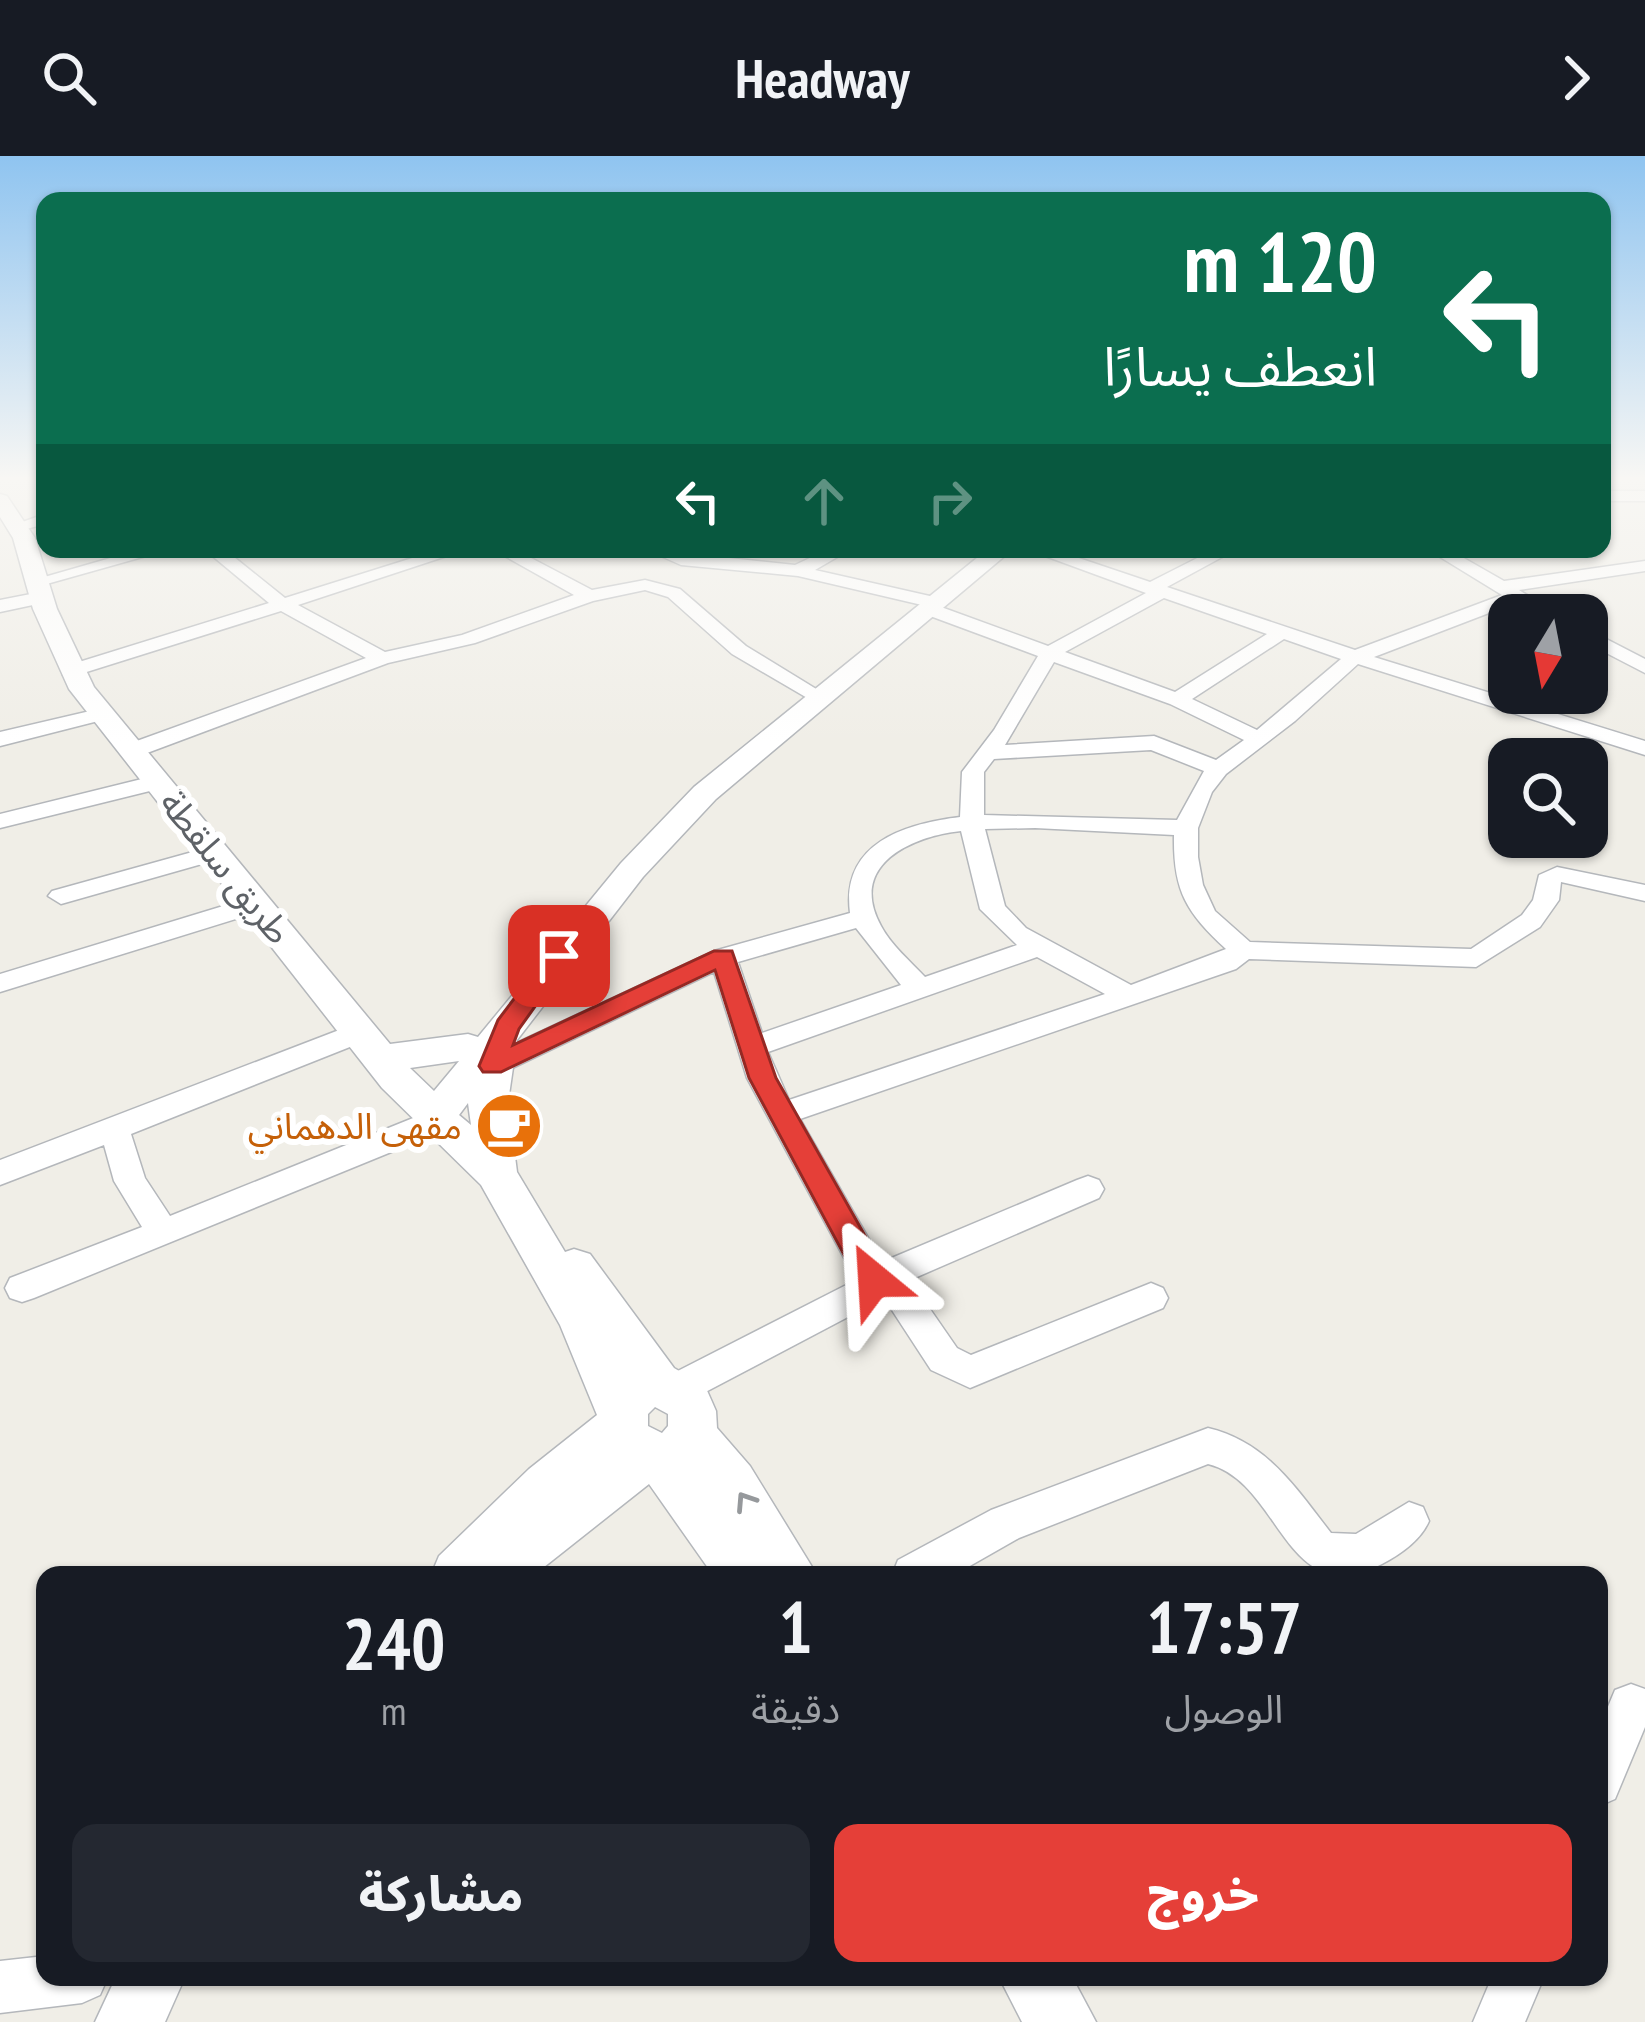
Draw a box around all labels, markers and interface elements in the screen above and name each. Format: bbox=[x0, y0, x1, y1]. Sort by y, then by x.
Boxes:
text: Headway bbox=[735, 43, 910, 113]
icon: search bbox=[36, 45, 102, 111]
icon: forward bbox=[1543, 45, 1609, 111]
text: 120 m bbox=[1184, 206, 1377, 315]
icon: left bbox=[1419, 240, 1575, 396]
text: انعطف يسارًا bbox=[1103, 331, 1377, 401]
icon: left bbox=[665, 468, 731, 534]
icon: ahead bbox=[791, 468, 857, 534]
icon: right bbox=[917, 468, 983, 534]
north arrow bbox=[1488, 594, 1608, 714]
map controls bbox=[1488, 594, 1608, 858]
button: search bbox=[1488, 738, 1608, 858]
street label: طريق سلقطة bbox=[150, 780, 303, 953]
pin bbox=[508, 905, 610, 1007]
icon: arrive bbox=[526, 923, 592, 989]
cafe icon: مقهى الدهماني bbox=[474, 1091, 544, 1161]
place label: مقهى الدهماني bbox=[248, 1102, 462, 1154]
position arrow bbox=[811, 1217, 937, 1343]
one-way arrow bbox=[737, 1493, 759, 1515]
text: 1 bbox=[779, 1580, 813, 1673]
text: 17:57 bbox=[1146, 1580, 1302, 1673]
text: 240 bbox=[342, 1596, 445, 1689]
text: دقيقة bbox=[751, 1683, 840, 1734]
text: الوصول bbox=[1165, 1683, 1283, 1734]
text: m bbox=[381, 1685, 406, 1736]
button: مشاركة bbox=[72, 1824, 810, 1962]
button: خروج bbox=[834, 1824, 1572, 1962]

